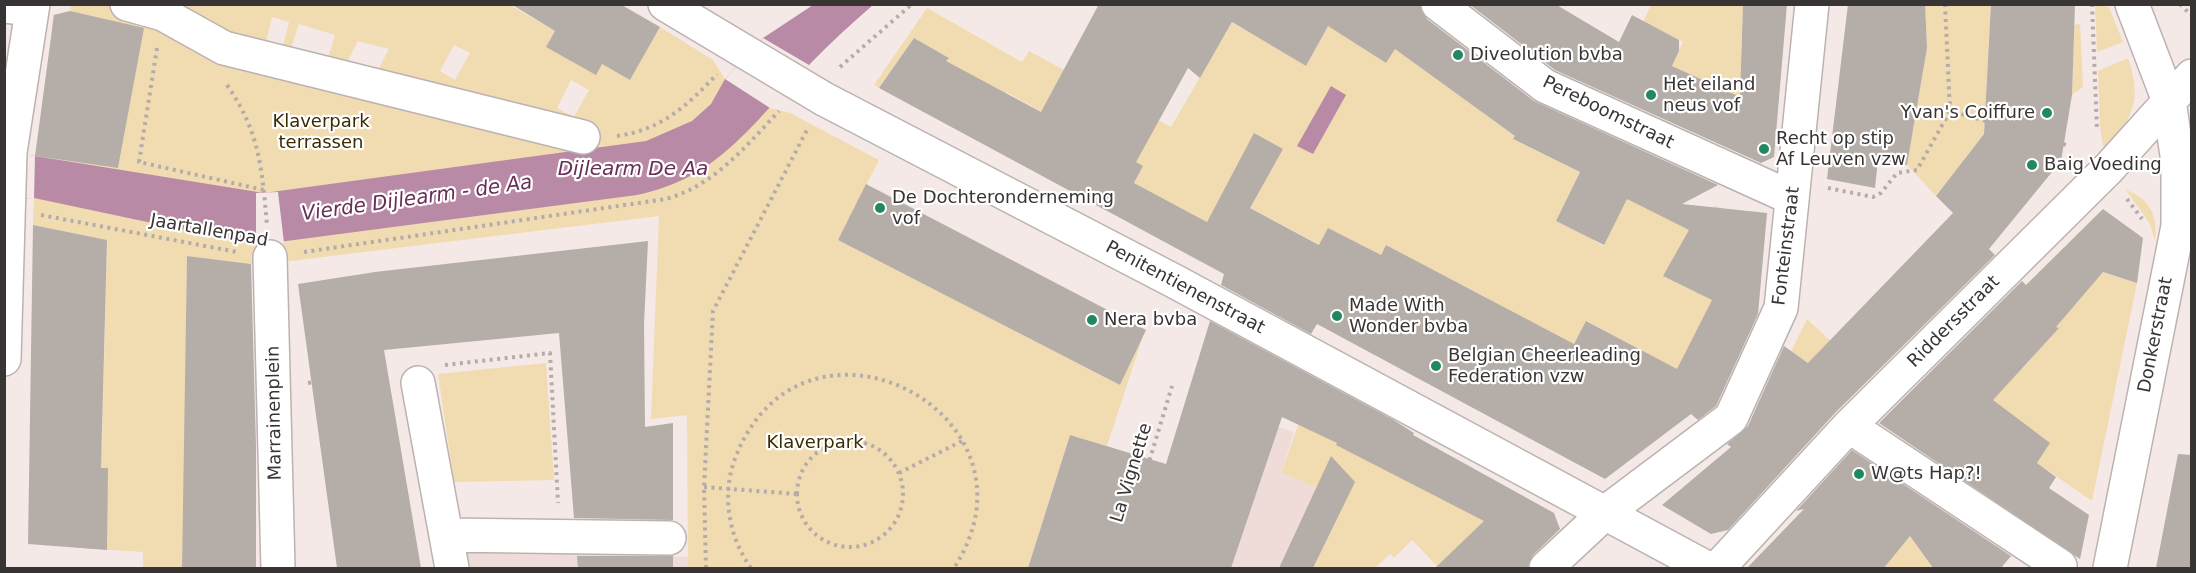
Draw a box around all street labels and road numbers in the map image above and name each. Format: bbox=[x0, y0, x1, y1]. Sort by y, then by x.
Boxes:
street label: Pereboomstraat bbox=[1539, 72, 1677, 154]
street label: Fonteinstraat bbox=[1769, 185, 1805, 307]
street label: Jaartallenpad bbox=[148, 210, 270, 252]
street label: Penitentienenstraat bbox=[1102, 237, 1268, 339]
street label: Riddersstraat bbox=[1904, 272, 2004, 372]
street label: Donkerstraat bbox=[2134, 275, 2178, 395]
street label: Marrainenplein bbox=[263, 345, 287, 481]
street label: La Vignette bbox=[1107, 421, 1157, 525]

